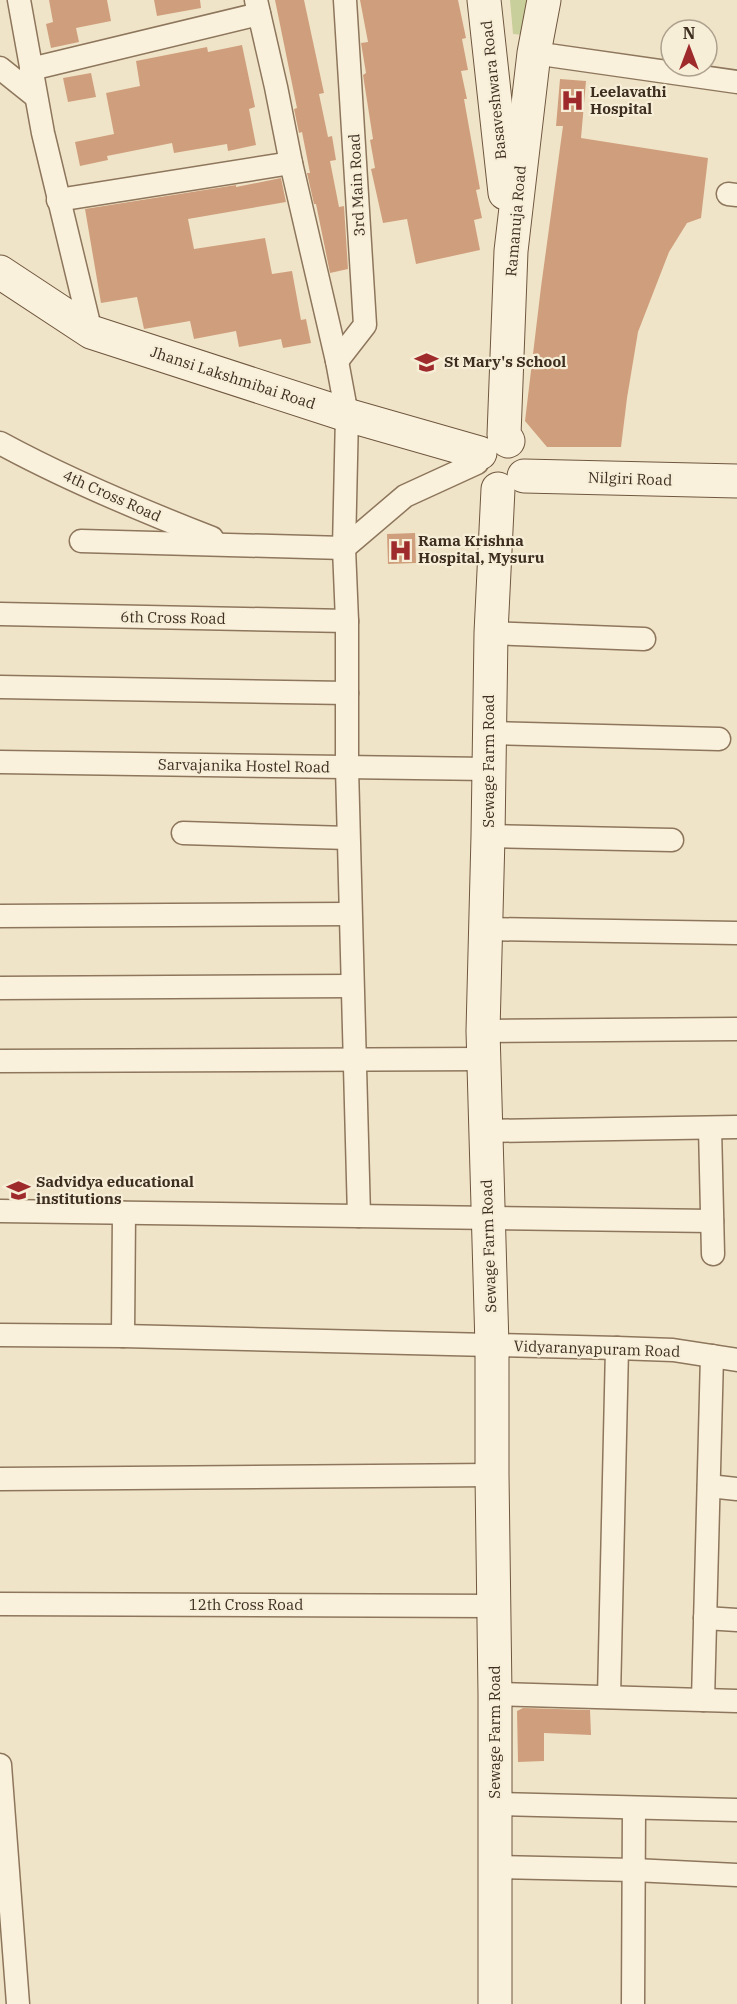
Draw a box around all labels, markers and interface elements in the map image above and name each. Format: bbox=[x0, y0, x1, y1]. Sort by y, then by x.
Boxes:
north arrow bbox=[659, 18, 719, 78]
street label: Basaveshwara Road bbox=[477, 20, 510, 161]
text: N bbox=[683, 23, 695, 43]
place label: Leelavathi Hospital bbox=[590, 82, 667, 118]
hospital icon: Leelavathi Hospital bbox=[559, 88, 585, 114]
street label: 3rd Main Road bbox=[344, 133, 369, 237]
street label: Ramanuja Road bbox=[501, 165, 530, 277]
street label: Jhansi Lakshmibai Road bbox=[148, 342, 318, 413]
school or university icon: St Mary's School bbox=[413, 349, 439, 375]
place label: St Mary's School bbox=[444, 352, 566, 371]
street label: 4th Cross Road bbox=[60, 465, 164, 526]
street label: Nilgiri Road bbox=[588, 468, 673, 489]
place label: Rama Krishna Hospital, Mysuru bbox=[418, 531, 545, 567]
hospital icon: Rama Krishna Hospital, Mysuru bbox=[387, 537, 413, 563]
street label: 6th Cross Road bbox=[120, 607, 226, 628]
street label: Sewage Farm Road bbox=[479, 694, 498, 828]
street label: Sarvajanika Hostel Road bbox=[158, 754, 330, 777]
place label: Sadvidya educational institutions bbox=[36, 1172, 194, 1208]
school or university icon: Sadvidya educational institutions bbox=[5, 1178, 31, 1204]
street label: Sewage Farm Road bbox=[477, 1179, 500, 1313]
street label: Vidyaranyapuram Road bbox=[513, 1336, 681, 1361]
street label: 12th Cross Road bbox=[189, 1595, 303, 1614]
street label: Sewage Farm Road bbox=[485, 1665, 504, 1799]

